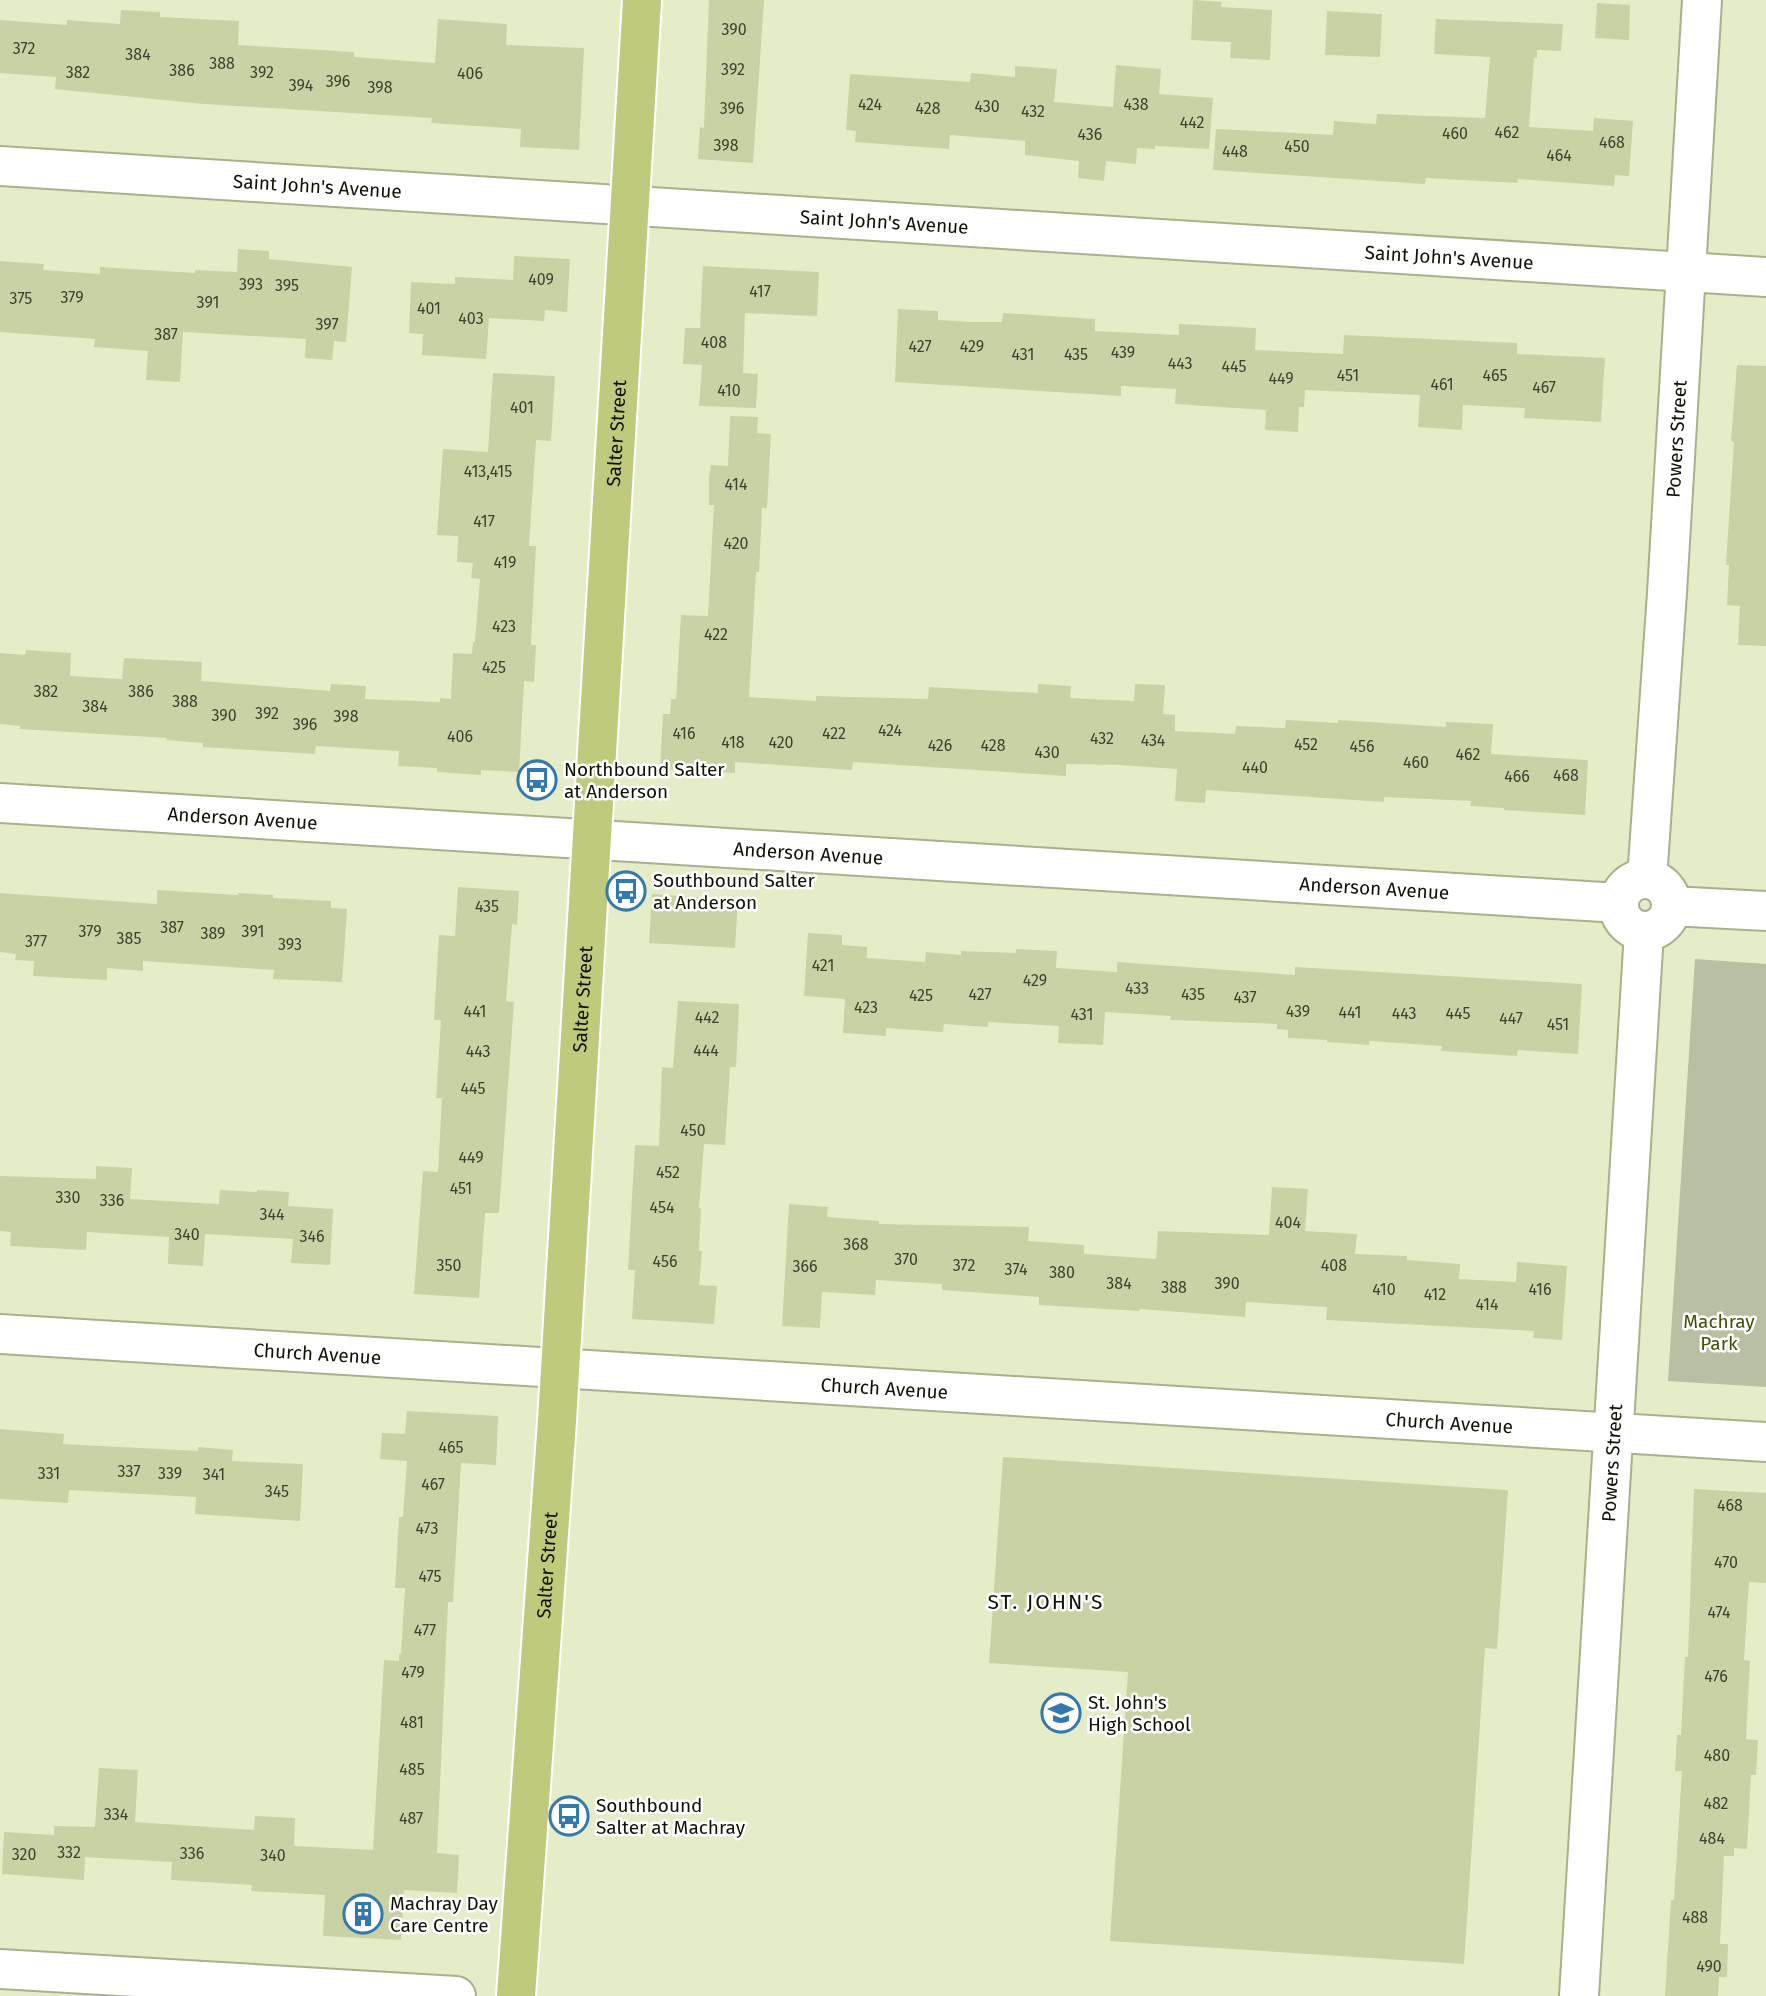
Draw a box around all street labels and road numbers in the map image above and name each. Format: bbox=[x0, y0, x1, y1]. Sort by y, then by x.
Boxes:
street label: Saint John's Avenue bbox=[232, 170, 402, 203]
street label: Saint John's Avenue bbox=[799, 205, 969, 239]
street label: Saint John's Avenue bbox=[1364, 241, 1534, 274]
street label: Salter Street bbox=[602, 379, 631, 487]
street label: Powers Street bbox=[1662, 379, 1692, 499]
street label: Anderson Avenue bbox=[167, 802, 318, 835]
street label: Anderson Avenue bbox=[733, 837, 884, 870]
street label: Anderson Avenue bbox=[1299, 872, 1450, 904]
street label: Salter Street bbox=[568, 945, 597, 1053]
street label: Church Avenue bbox=[253, 1339, 382, 1369]
street label: Church Avenue bbox=[820, 1373, 949, 1404]
street label: Powers Street bbox=[1597, 1403, 1627, 1523]
street label: Church Avenue bbox=[1385, 1408, 1514, 1439]
street label: Salter Street bbox=[532, 1511, 563, 1619]

